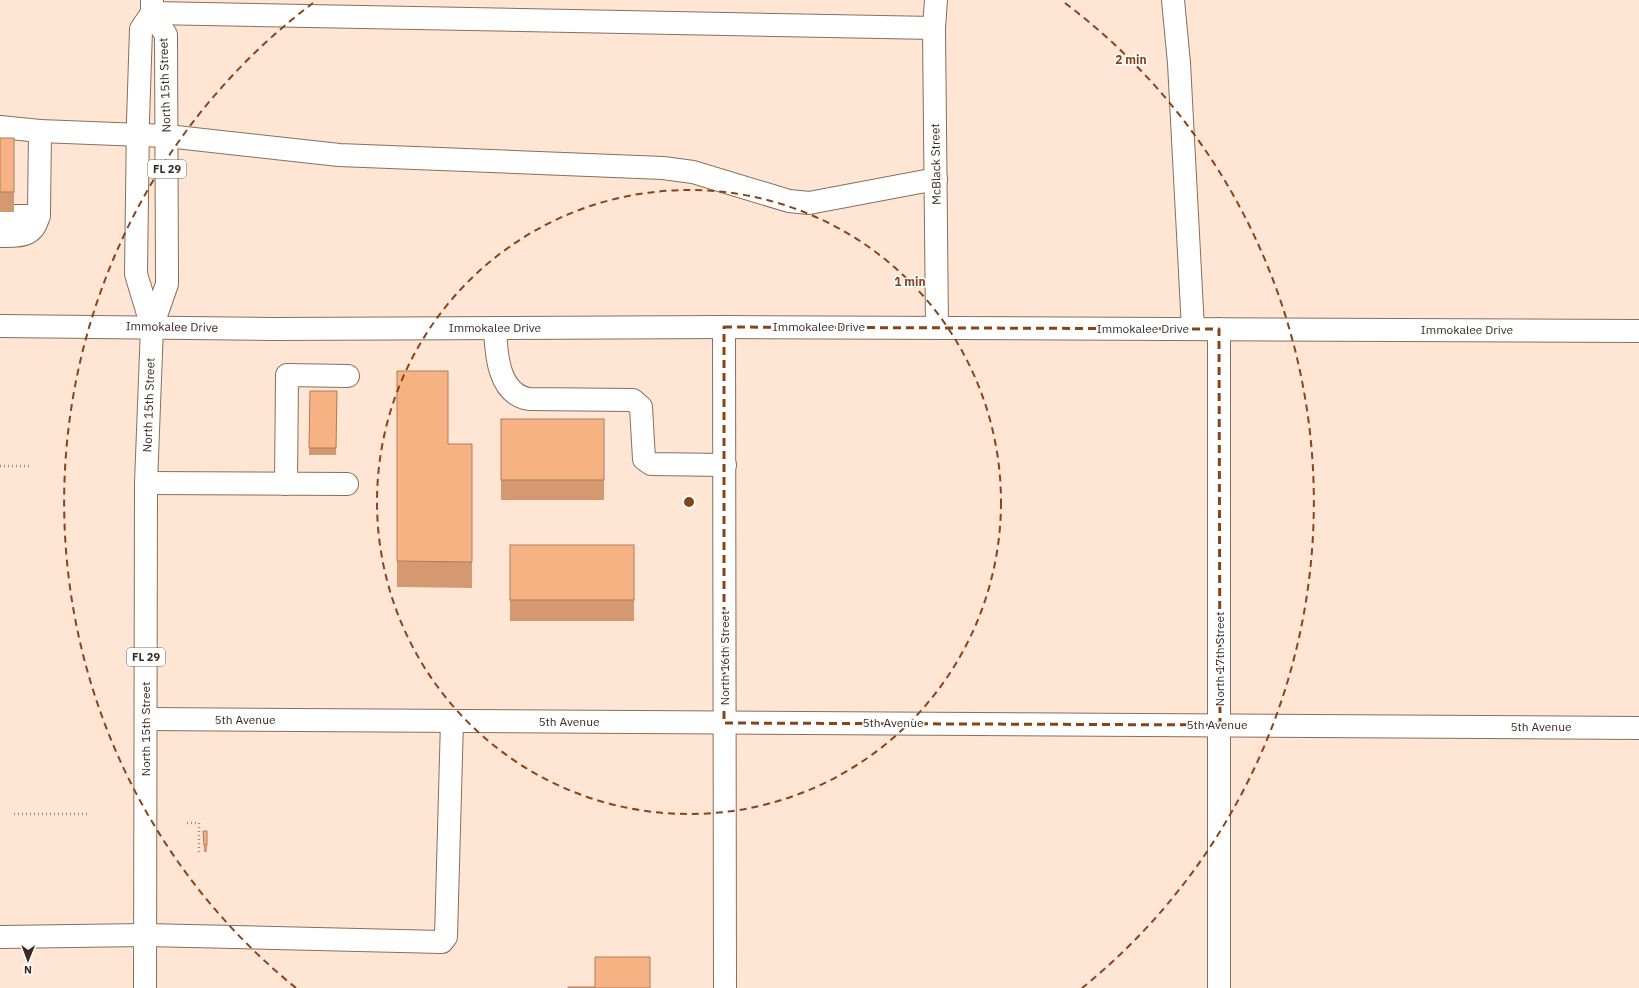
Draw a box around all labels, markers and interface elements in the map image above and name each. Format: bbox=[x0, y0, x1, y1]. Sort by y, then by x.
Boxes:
street label: North 15th Street bbox=[155, 37, 174, 133]
text: 2 min bbox=[1115, 52, 1147, 67]
street label: McBlack Street bbox=[927, 123, 944, 205]
road number: FL 29 bbox=[148, 160, 186, 178]
text: 1 min bbox=[894, 274, 926, 289]
street label: Immokalee Drive bbox=[126, 318, 219, 335]
street label: Immokalee Drive bbox=[773, 319, 866, 334]
street label: Immokalee Drive bbox=[449, 320, 542, 335]
street label: Immokalee Drive bbox=[1097, 321, 1190, 336]
street label: Immokalee Drive bbox=[1421, 322, 1514, 337]
street label: North 15th Street bbox=[139, 357, 158, 453]
centre of rings bbox=[682, 495, 696, 509]
street label: North 16th Street bbox=[717, 611, 732, 705]
street label: North 17th Street bbox=[1212, 612, 1227, 706]
road number: FL 29 bbox=[127, 648, 165, 666]
street label: North 15th Street bbox=[138, 682, 153, 776]
street label: 5th Avenue bbox=[214, 712, 276, 727]
street label: 5th Avenue bbox=[538, 714, 600, 729]
street label: 5th Avenue bbox=[862, 715, 924, 730]
street label: 5th Avenue bbox=[1186, 717, 1248, 732]
street label: 5th Avenue bbox=[1510, 719, 1572, 734]
north arrow bbox=[8, 940, 48, 980]
text: N bbox=[24, 963, 32, 977]

